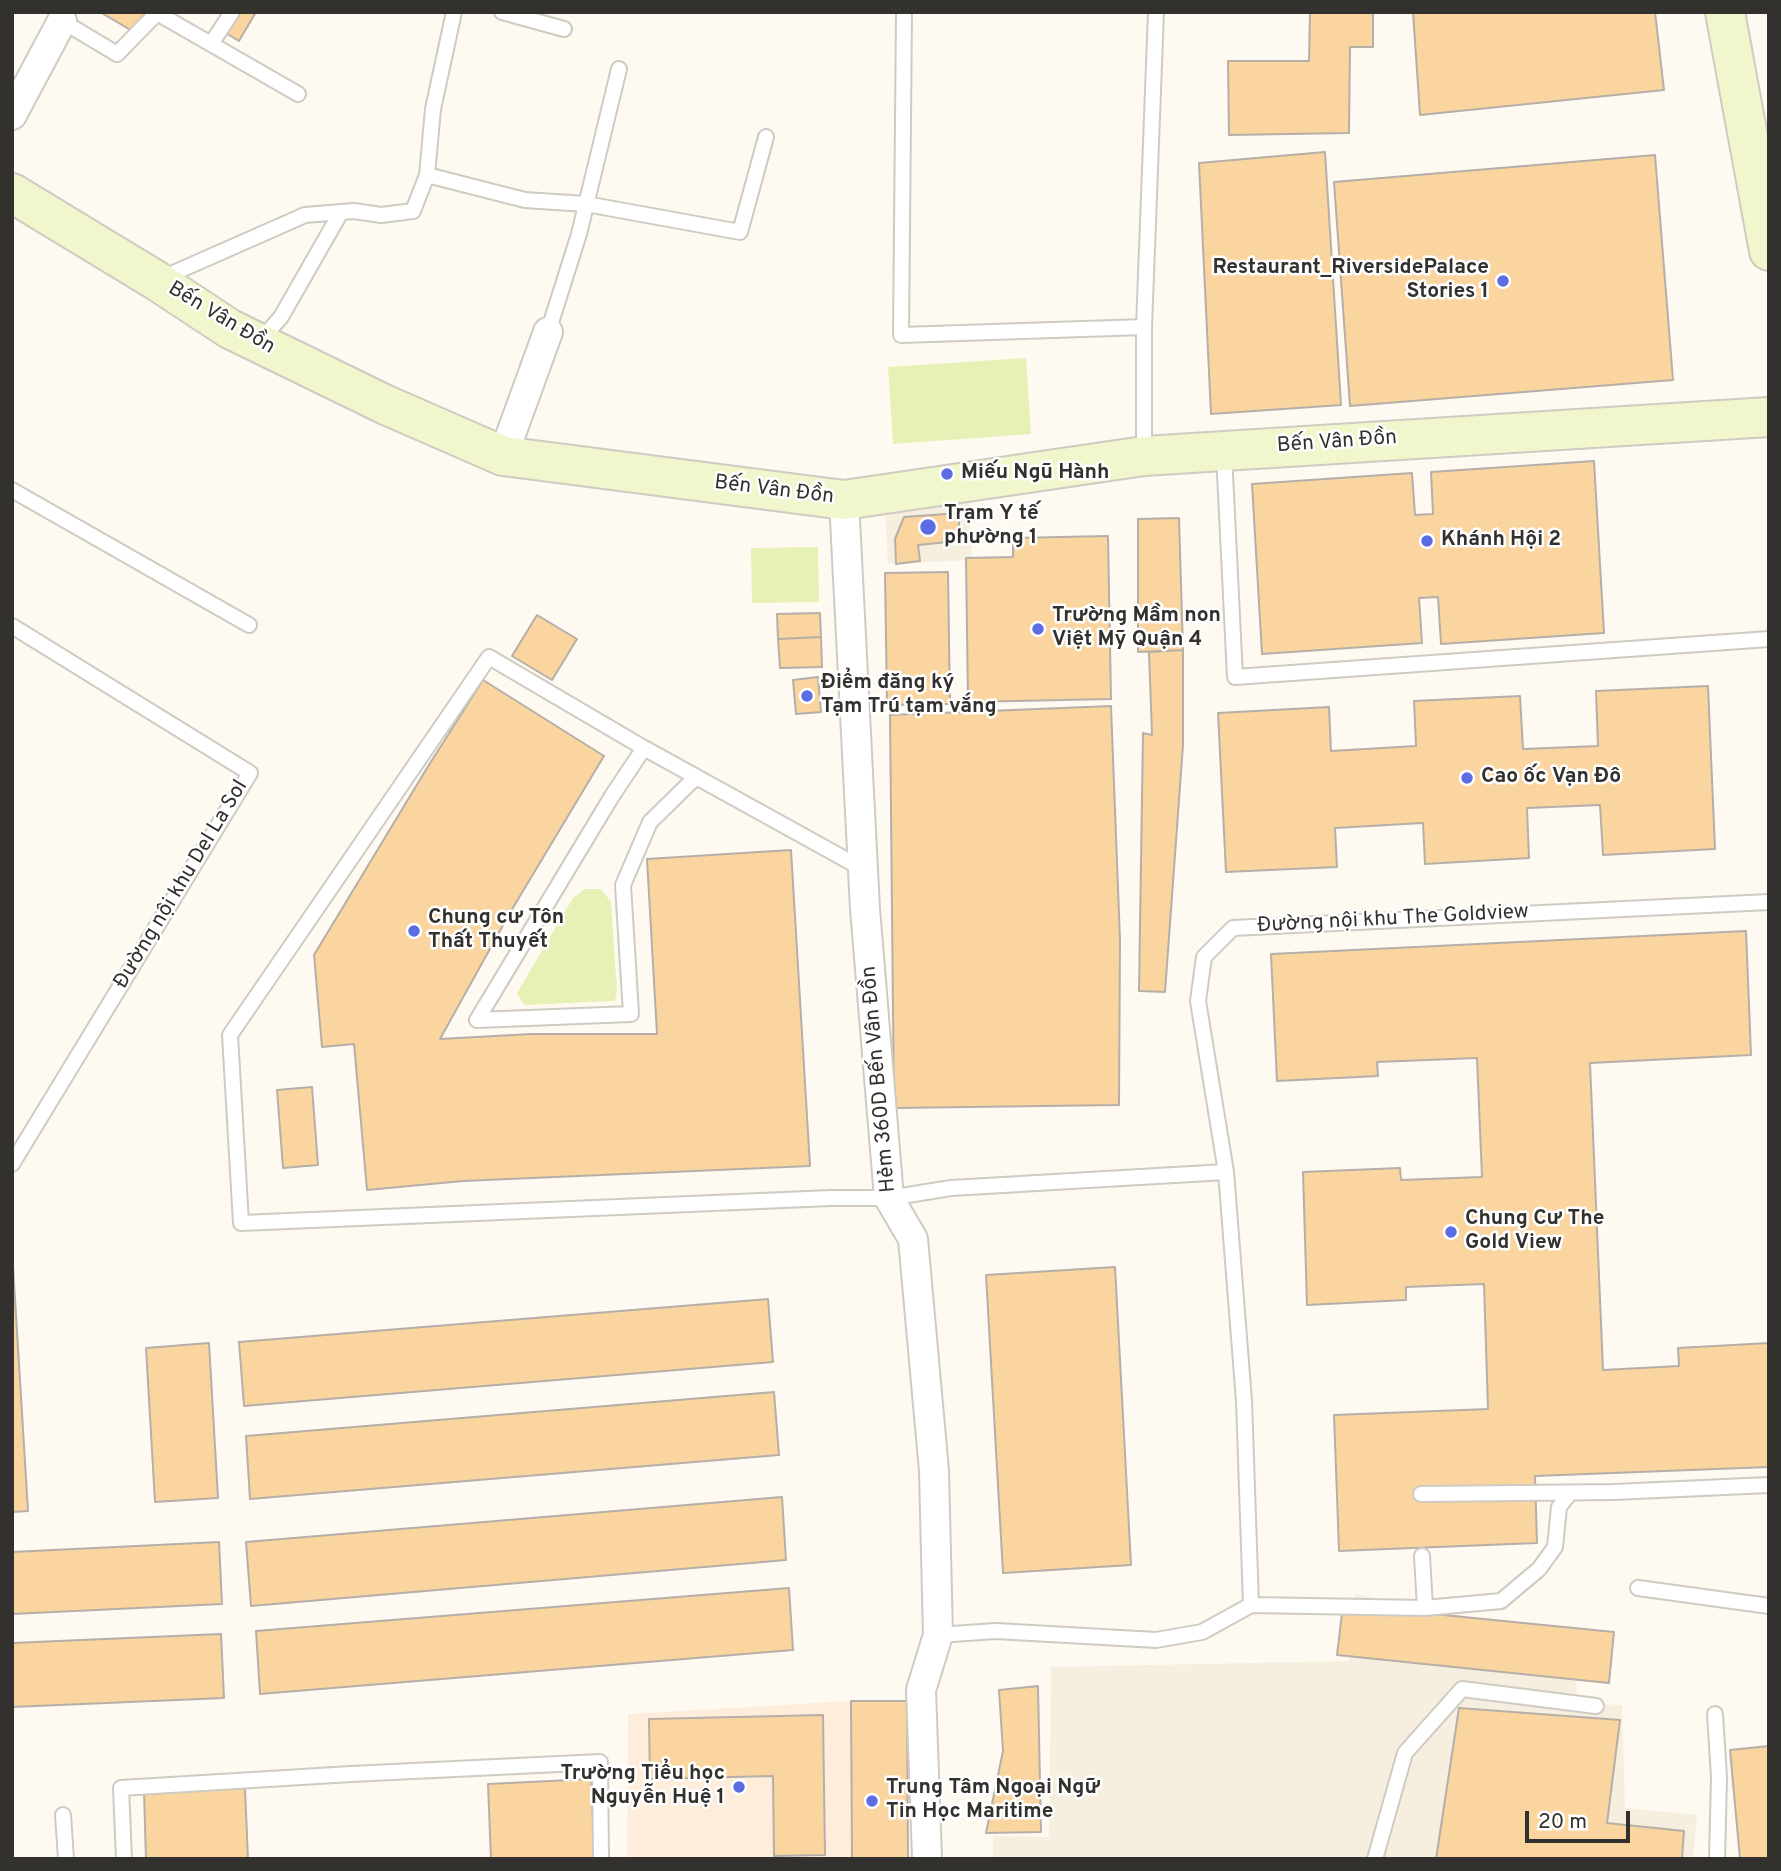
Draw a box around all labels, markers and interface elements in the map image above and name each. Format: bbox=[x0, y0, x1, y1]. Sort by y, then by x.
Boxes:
place label: Restaurant_RiversidePalace Stories 1 bbox=[1212, 256, 1489, 306]
marker: Restaurant_RiversidePalace Stories 1 bbox=[1495, 273, 1511, 289]
street label: Bến Vân Đồn bbox=[163, 277, 279, 361]
street label: Bến Vân Đồn bbox=[1276, 426, 1398, 460]
place label: Miếu Ngũ Hành bbox=[961, 461, 1109, 487]
marker: Miếu Ngũ Hành bbox=[939, 466, 955, 482]
street label: Bến Vân Đồn bbox=[713, 471, 835, 511]
place label: Trạm Y tế phường 1 bbox=[944, 502, 1039, 552]
marker: Trạm Y tế phường 1 bbox=[918, 517, 938, 537]
place label: Khánh Hội 2 bbox=[1441, 528, 1561, 554]
marker: Khánh Hội 2 bbox=[1419, 533, 1435, 549]
place label: Trường Mầm non Việt Mỹ Quận 4 bbox=[1052, 604, 1221, 654]
marker: Trường Mầm non Việt Mỹ Quận 4 bbox=[1030, 621, 1046, 637]
place label: Điểm đăng ký Tạm Trú tạm vắng bbox=[821, 671, 997, 721]
marker: Điểm đăng ký Tạm Trú tạm vắng bbox=[799, 688, 815, 704]
place label: Cao ốc Vạn Đô bbox=[1481, 765, 1621, 791]
marker: Cao ốc Vạn Đô bbox=[1459, 770, 1475, 786]
street label: Đường nội khu Del La Sol bbox=[110, 776, 254, 994]
street label: Đường nội khu The Goldview bbox=[1257, 900, 1529, 940]
place label: Chung cư Tôn Thất Thuyết bbox=[428, 906, 564, 956]
marker: Chung cư Tôn Thất Thuyết bbox=[406, 923, 422, 939]
street label: Hẻm 360D Bến Vân Đồn bbox=[858, 965, 902, 1193]
place label: Chung Cư The Gold View bbox=[1465, 1207, 1604, 1257]
marker: Chung Cư The Gold View bbox=[1443, 1224, 1459, 1240]
place label: Trường Tiểu học Nguyễn Huệ 1 bbox=[561, 1762, 725, 1812]
place label: Trung Tâm Ngoại Ngữ Tin Học Maritime bbox=[886, 1776, 1100, 1826]
marker: Trường Tiểu học Nguyễn Huệ 1 bbox=[731, 1779, 747, 1795]
marker: Trung Tâm Ngoại Ngữ Tin Học Maritime bbox=[864, 1793, 880, 1809]
scale bar bbox=[1529, 1798, 1634, 1842]
text: 20 m bbox=[1538, 1809, 1587, 1836]

